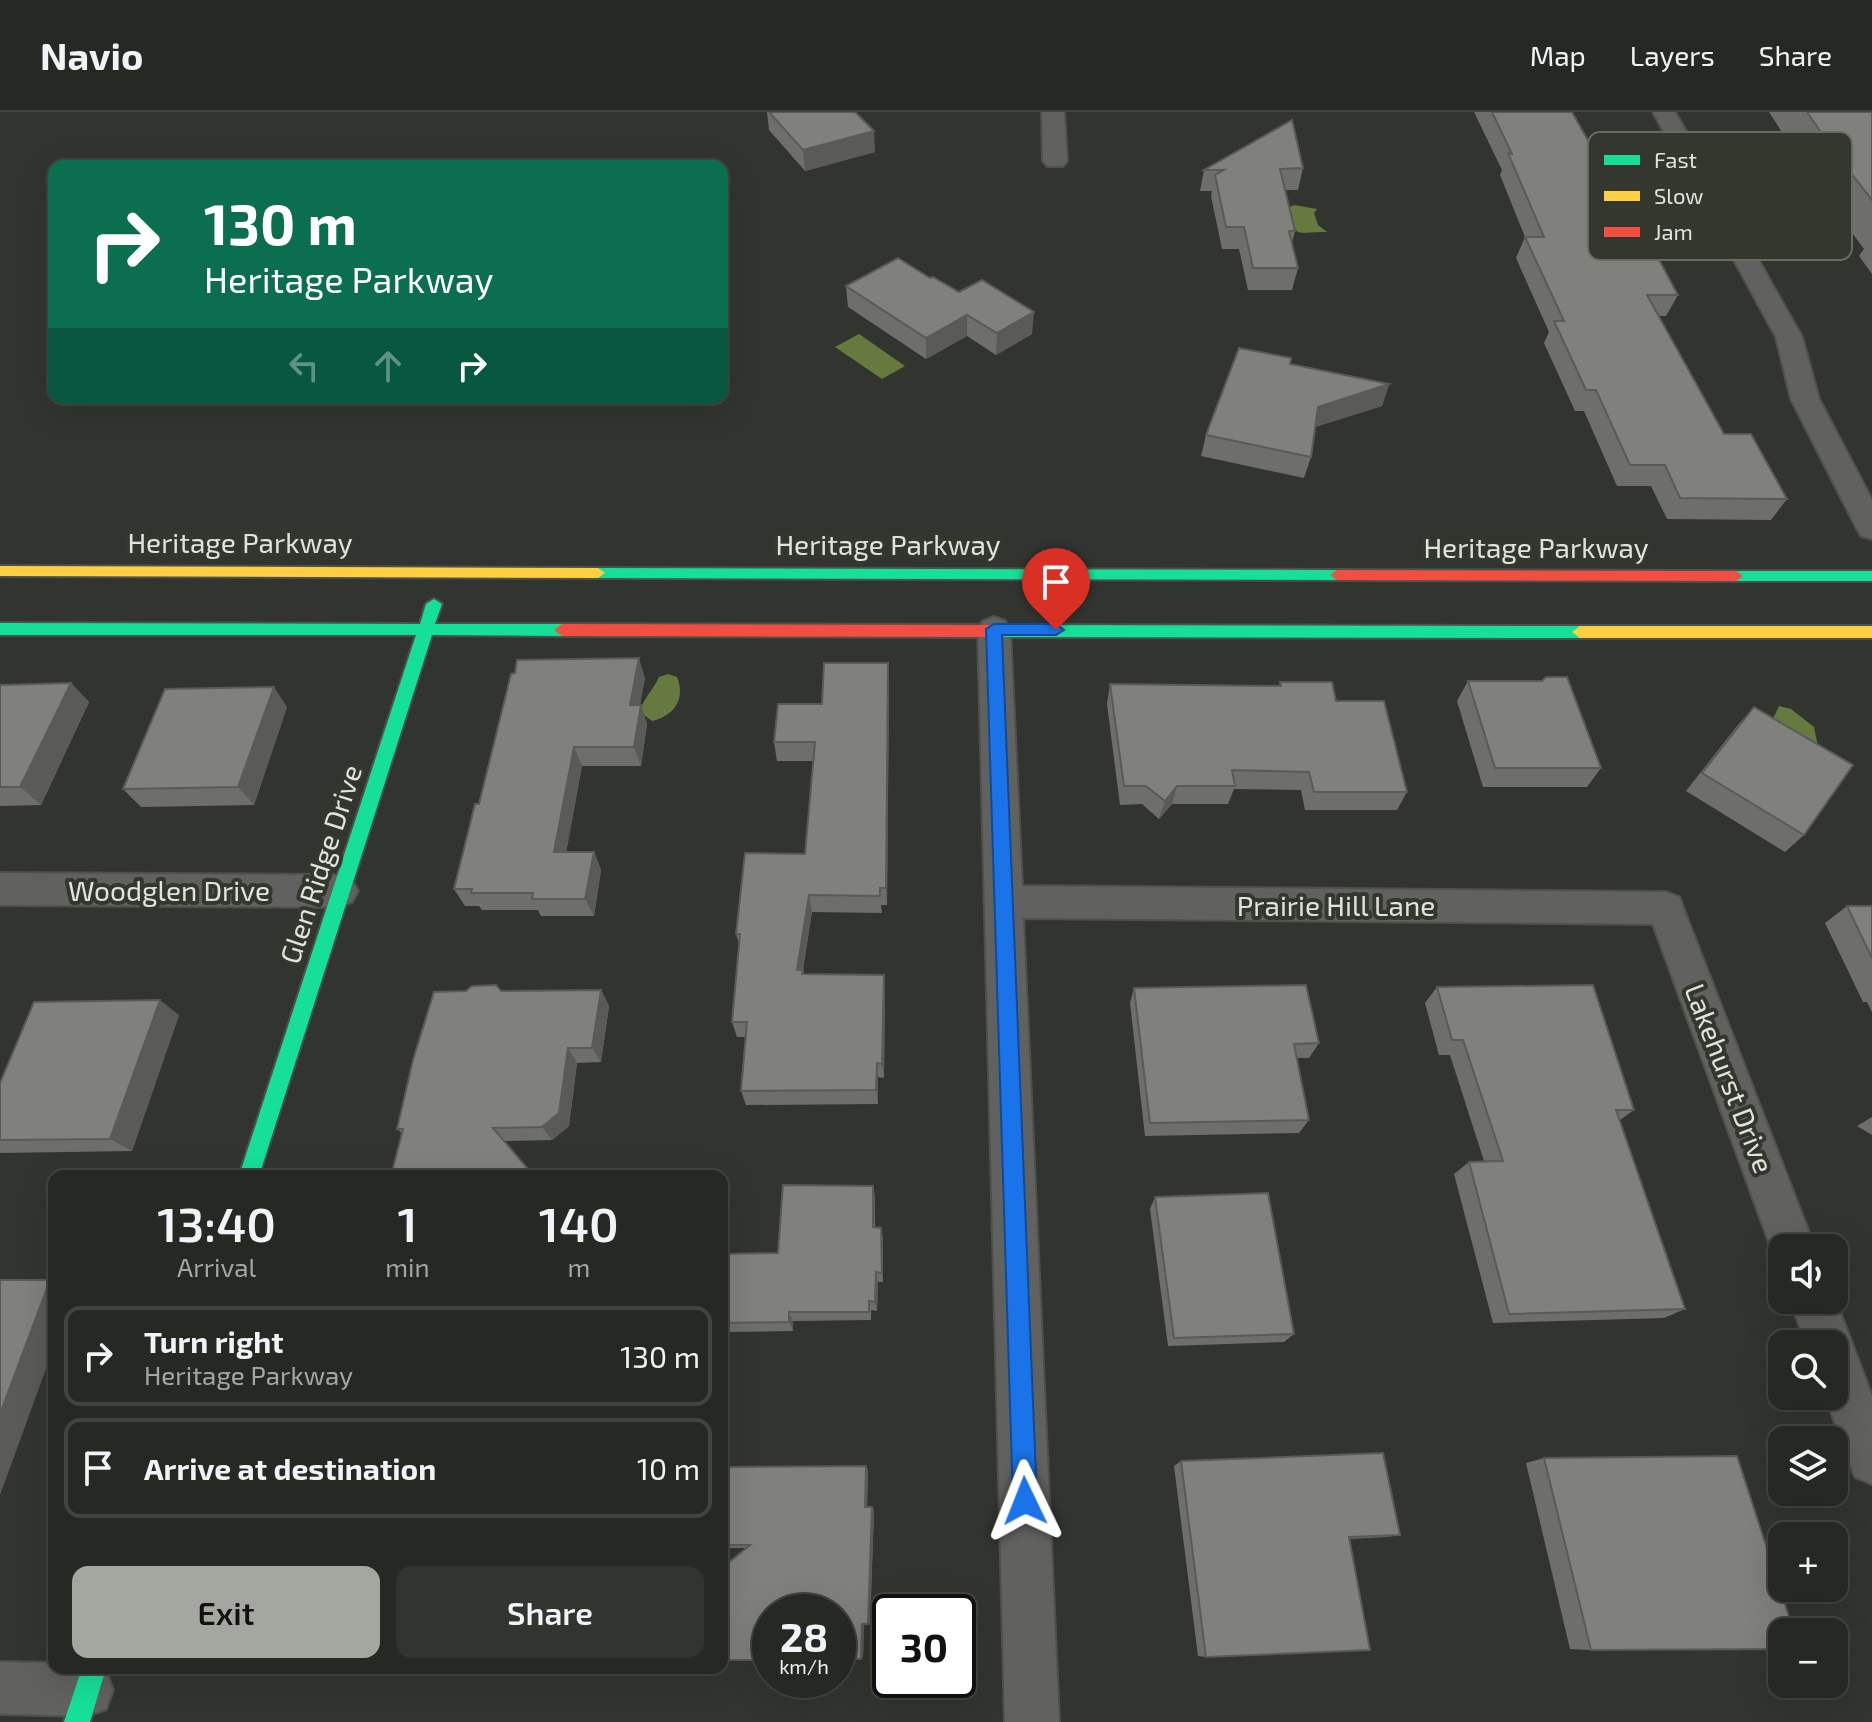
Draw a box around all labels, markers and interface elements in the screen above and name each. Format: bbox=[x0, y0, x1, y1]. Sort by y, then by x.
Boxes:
text: Navio bbox=[40, 32, 143, 78]
text: Map bbox=[1530, 38, 1586, 72]
text: Layers bbox=[1630, 38, 1715, 72]
text: Share bbox=[1759, 38, 1832, 72]
legend bbox=[1588, 132, 1852, 260]
text: Fast bbox=[1654, 146, 1697, 172]
text: Slow bbox=[1654, 182, 1703, 208]
text: 130 m bbox=[204, 189, 357, 256]
icon: right bbox=[72, 192, 176, 296]
text: Jam bbox=[1654, 218, 1693, 244]
text: Heritage Parkway bbox=[204, 257, 494, 300]
icon: left bbox=[282, 344, 326, 388]
icon: ahead bbox=[366, 344, 410, 388]
icon: right bbox=[450, 344, 494, 388]
street label: Heritage Parkway bbox=[127, 525, 353, 559]
street label: Heritage Parkway bbox=[775, 527, 1001, 561]
street label: Heritage Parkway bbox=[1423, 530, 1649, 564]
pin bbox=[1022, 548, 1090, 630]
icon: arrive bbox=[1034, 560, 1078, 604]
street label: Glen Ridge Drive bbox=[272, 760, 368, 968]
street label: Woodglen Drive bbox=[68, 873, 270, 907]
street label: Prairie Hill Lane bbox=[1237, 888, 1435, 922]
street label: Lakehurst Drive bbox=[1678, 979, 1782, 1177]
text: 13:40 bbox=[157, 1194, 276, 1252]
text: 1 bbox=[397, 1194, 417, 1252]
text: 140 bbox=[539, 1194, 619, 1252]
map controls bbox=[1768, 1234, 1848, 1698]
button: sound bbox=[1768, 1234, 1848, 1314]
text: Arrival bbox=[177, 1251, 256, 1282]
text: min bbox=[385, 1251, 430, 1282]
text: m bbox=[567, 1251, 590, 1282]
text: Turn right bbox=[144, 1323, 284, 1359]
button: search bbox=[1768, 1330, 1848, 1410]
icon: right bbox=[76, 1334, 120, 1378]
text: 130 m bbox=[620, 1338, 700, 1374]
text: Heritage Parkway bbox=[144, 1359, 353, 1390]
button: layers bbox=[1768, 1426, 1848, 1506]
icon: arrive bbox=[76, 1446, 120, 1490]
text: Arrive at destination bbox=[144, 1450, 436, 1486]
text: 10 m bbox=[637, 1450, 700, 1486]
position arrow bbox=[983, 1459, 1067, 1543]
button: + bbox=[1768, 1522, 1848, 1602]
button: Exit bbox=[72, 1566, 380, 1658]
button: Share bbox=[396, 1566, 704, 1658]
speed limit sign: 30 bbox=[872, 1594, 976, 1698]
text: 28 bbox=[780, 1612, 828, 1660]
button: − bbox=[1768, 1618, 1848, 1698]
text: km/h bbox=[779, 1654, 829, 1678]

